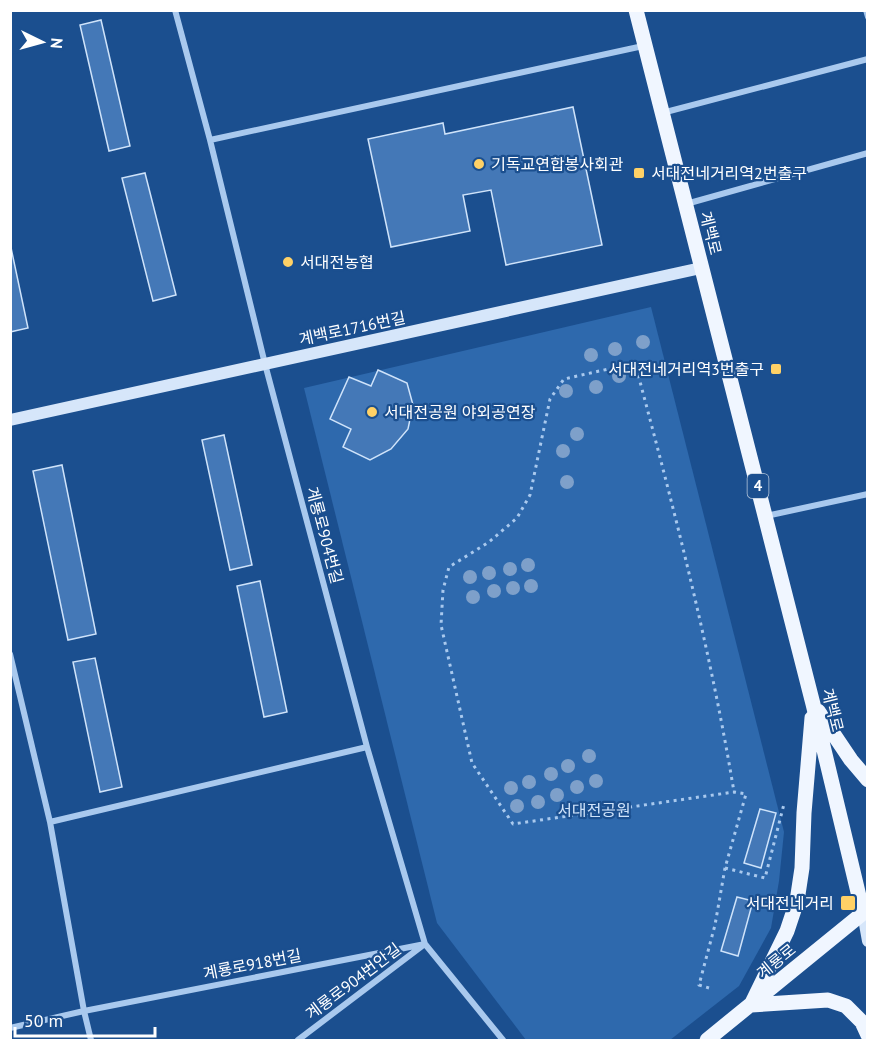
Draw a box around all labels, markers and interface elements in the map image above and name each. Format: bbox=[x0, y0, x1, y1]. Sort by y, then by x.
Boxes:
north arrow bbox=[12, 12, 72, 72]
text: N bbox=[47, 37, 67, 49]
place label: 기독교연합봉사회관 bbox=[491, 154, 624, 174]
marker: 기독교연합봉사회관 bbox=[472, 157, 486, 171]
place label: 서대전네거리역2번출구 bbox=[651, 163, 807, 183]
marker: 서대전네거리역2번출구 bbox=[632, 166, 646, 180]
street label: 계백로 bbox=[696, 209, 726, 257]
place label: 서대전농협 bbox=[300, 252, 374, 272]
marker: 서대전농협 bbox=[281, 255, 295, 269]
street label: 계백로1716번길 bbox=[297, 307, 407, 349]
place label: 서대전네거리역3번출구 bbox=[608, 359, 764, 379]
marker: 서대전네거리역3번출구 bbox=[769, 362, 783, 376]
place label: 서대전공원 야외공연장 bbox=[384, 402, 536, 422]
marker: 서대전공원 야외공연장 bbox=[365, 405, 379, 419]
road number: 4 bbox=[748, 474, 768, 498]
street label: 계룡로904번길 bbox=[302, 484, 348, 586]
street label: 계백로 bbox=[818, 686, 848, 734]
park label: 서대전공원 bbox=[557, 800, 631, 820]
place label: 서대전네거리 bbox=[746, 893, 834, 913]
marker: 서대전네거리 bbox=[839, 894, 857, 912]
street label: 계룡로904번안길 bbox=[301, 939, 405, 1023]
street label: 계룡로 bbox=[753, 939, 800, 983]
street label: 계룡로918번길 bbox=[201, 945, 303, 983]
scale bar bbox=[15, 1000, 154, 1038]
text: 50 m bbox=[24, 1009, 63, 1032]

